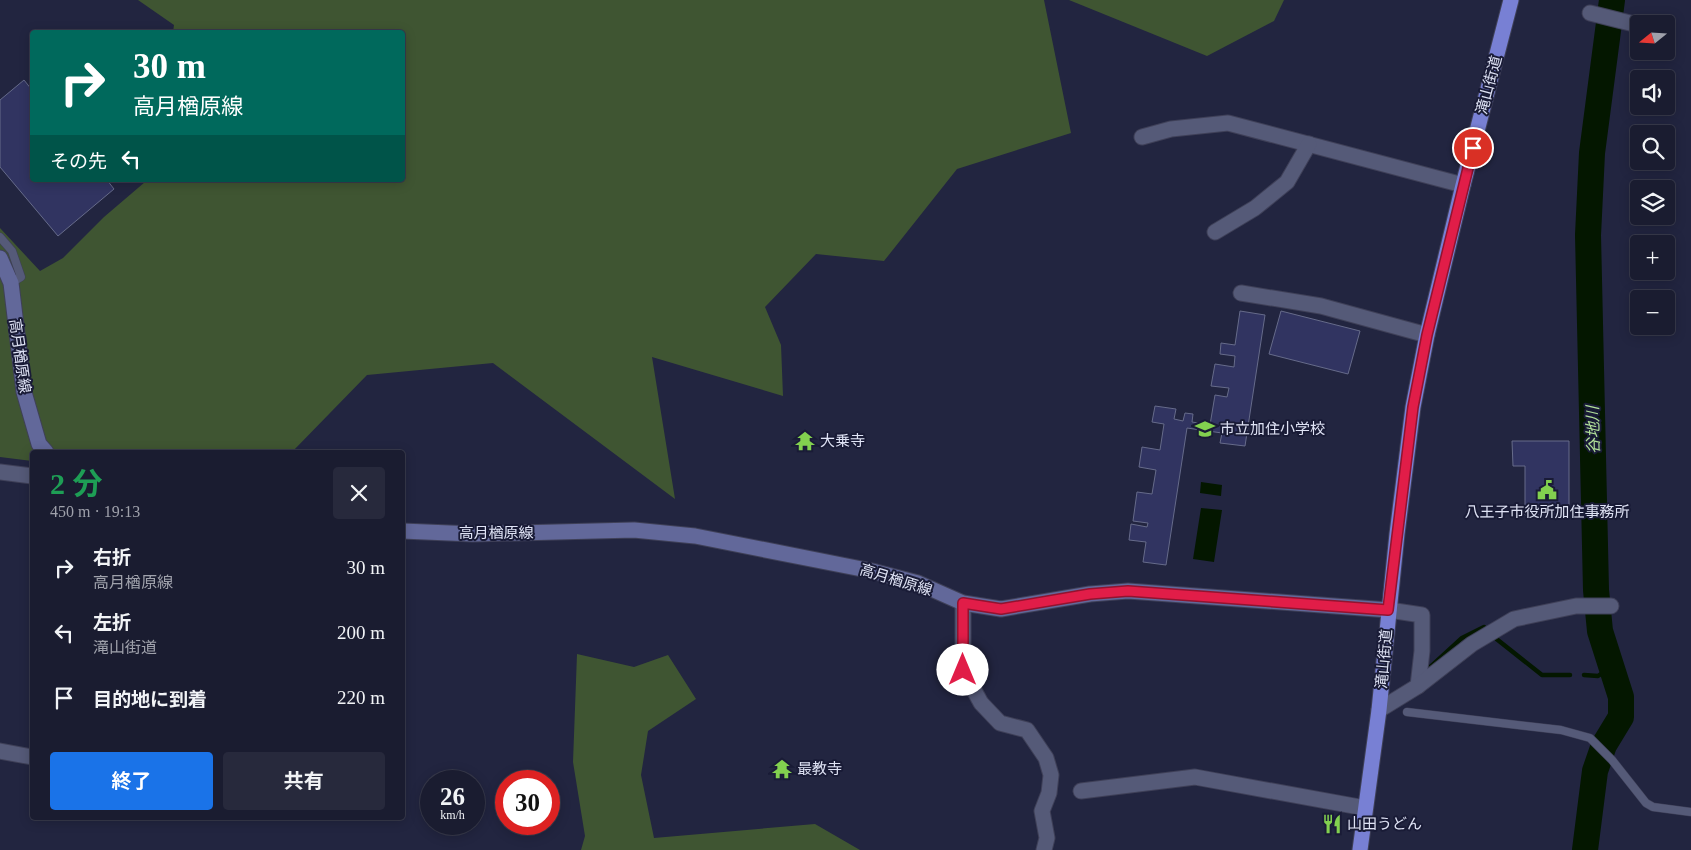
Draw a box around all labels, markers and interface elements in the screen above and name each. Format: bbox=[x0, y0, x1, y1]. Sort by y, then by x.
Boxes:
north arrow bbox=[1630, 15, 1675, 60]
map controls bbox=[1630, 15, 1675, 335]
text: 30 m bbox=[133, 47, 206, 86]
icon: right bbox=[50, 50, 115, 115]
street label: 滝山街道 bbox=[1474, 54, 1504, 116]
button: sound bbox=[1630, 70, 1675, 115]
text: 高月楢原線 bbox=[133, 94, 243, 119]
button: search bbox=[1630, 125, 1675, 170]
pin bbox=[1452, 127, 1494, 169]
icon: arrive bbox=[1459, 134, 1487, 162]
icon: left bbox=[117, 145, 145, 173]
text: その先 bbox=[50, 151, 107, 172]
button: layers bbox=[1630, 180, 1675, 225]
button: + bbox=[1630, 235, 1675, 280]
button: − bbox=[1630, 290, 1675, 335]
street label: 高月楢原線 bbox=[7, 318, 33, 394]
water label: 谷地川 bbox=[1584, 404, 1602, 454]
school or university icon: 市立加住小学校 bbox=[1194, 418, 1216, 440]
place label: 市立加住小学校 bbox=[1220, 421, 1325, 437]
temple icon: 大乗寺 bbox=[794, 430, 816, 452]
place label: 大乗寺 bbox=[820, 433, 865, 449]
text: 2 分 bbox=[50, 467, 103, 500]
button: close bbox=[333, 467, 385, 519]
public building icon: 八王子市役所加住事務所 bbox=[1536, 479, 1558, 501]
text: 450 m · 19:13 bbox=[50, 503, 140, 520]
place label: 八王子市役所加住事務所 bbox=[1464, 504, 1630, 520]
street label: 高月楢原線 bbox=[458, 525, 534, 541]
text: 右折 bbox=[93, 547, 131, 568]
icon: right bbox=[50, 554, 78, 582]
text: 30 m bbox=[346, 557, 385, 578]
street label: 高月楢原線 bbox=[858, 561, 934, 599]
text: 高月楢原線 bbox=[93, 574, 173, 591]
text: 左折 bbox=[93, 612, 131, 633]
icon: left bbox=[50, 619, 78, 647]
text: 200 m bbox=[337, 622, 385, 643]
street label: 滝山街道 bbox=[1373, 628, 1395, 690]
text: 滝山街道 bbox=[93, 639, 157, 656]
position arrow bbox=[936, 643, 988, 695]
icon: arrive bbox=[50, 684, 78, 712]
text: 220 m bbox=[337, 687, 385, 708]
text: 目的地に到着 bbox=[93, 689, 207, 710]
button: 終了 bbox=[50, 752, 213, 810]
button: 共有 bbox=[223, 752, 385, 810]
temple icon: 最教寺 bbox=[771, 758, 793, 780]
place label: 最教寺 bbox=[797, 761, 842, 777]
speed limit sign: 30 bbox=[495, 770, 560, 835]
text: 26 bbox=[440, 783, 465, 810]
text: km/h bbox=[440, 808, 465, 822]
restaurant icon: 山田うどん bbox=[1321, 813, 1343, 835]
place label: 山田うどん bbox=[1347, 816, 1422, 832]

